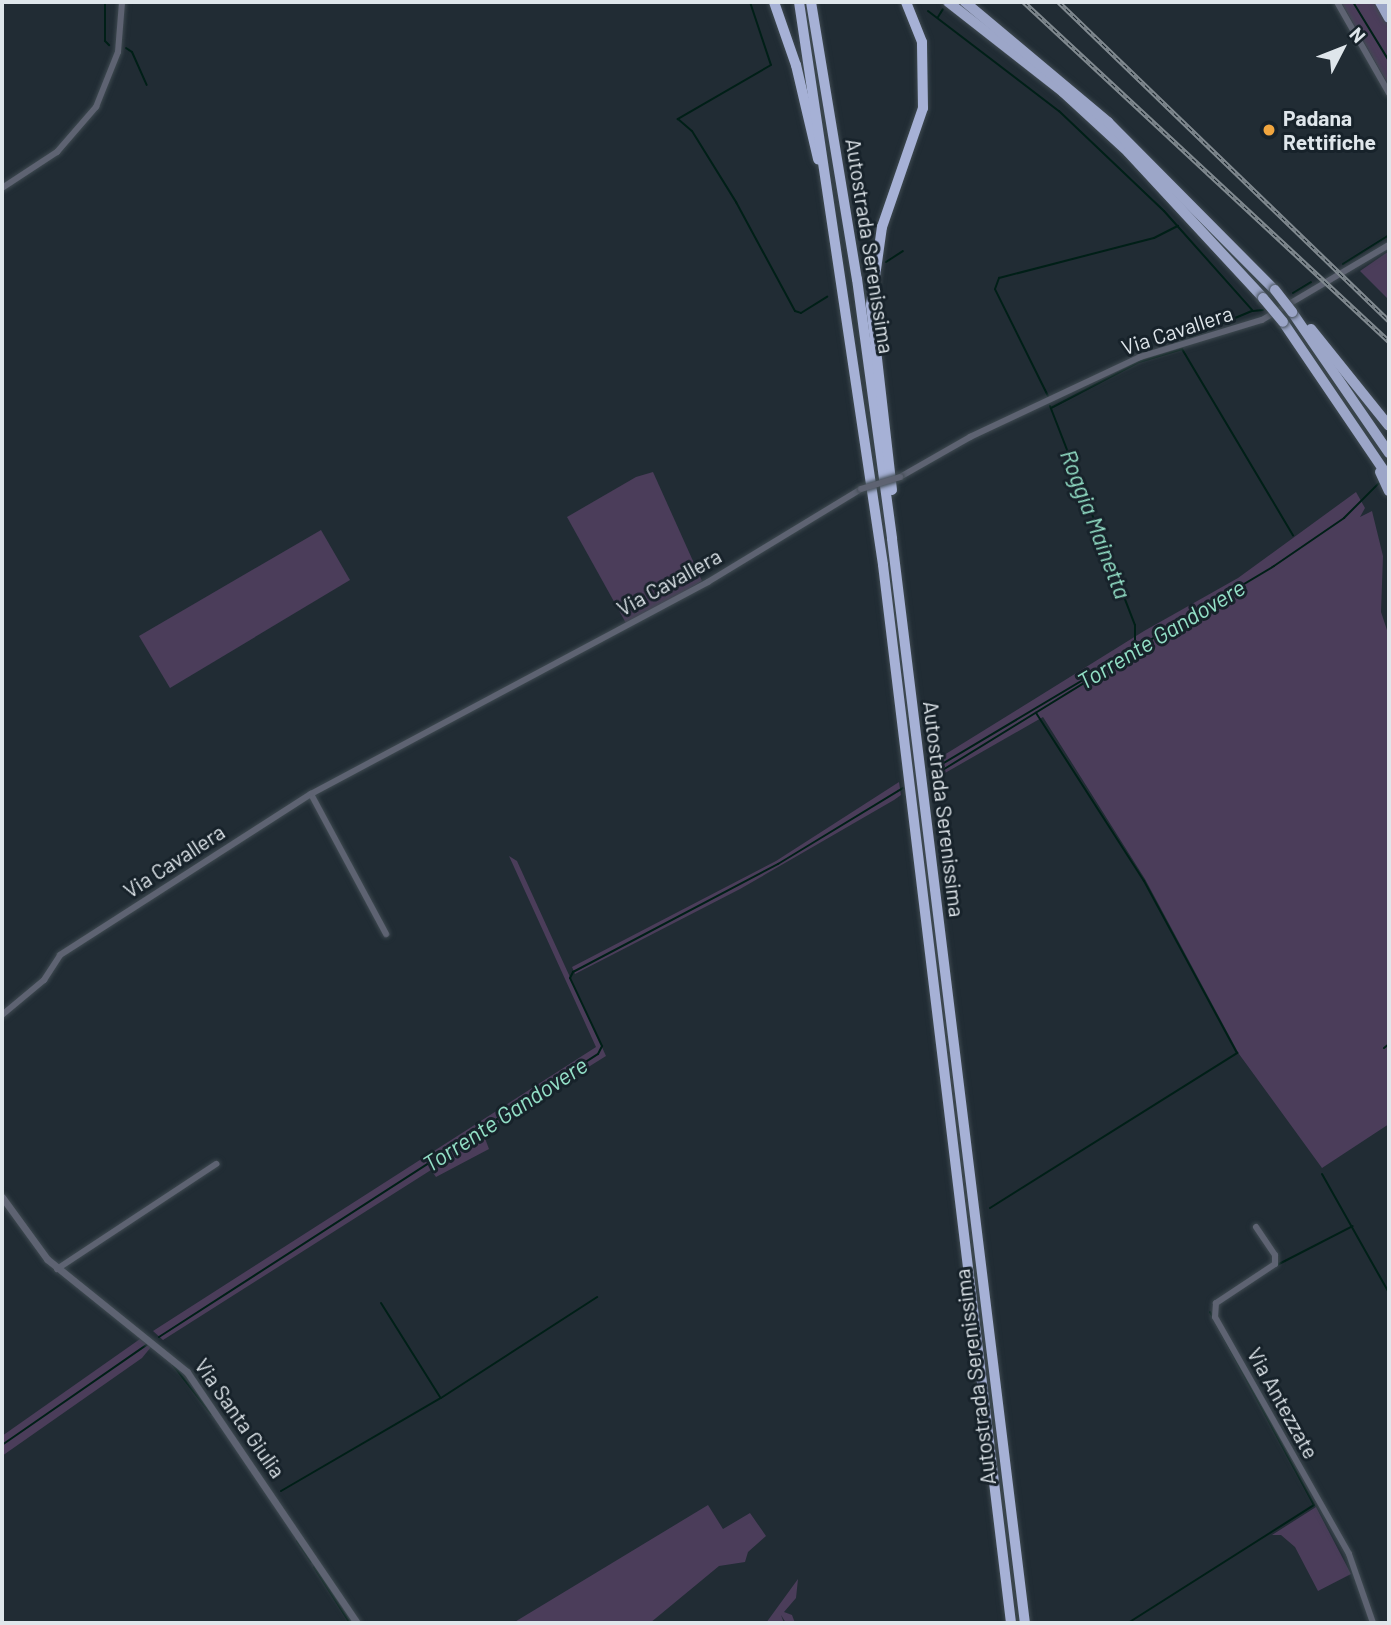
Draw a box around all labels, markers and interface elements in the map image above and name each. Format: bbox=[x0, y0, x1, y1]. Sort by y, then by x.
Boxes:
north arrow bbox=[1307, 14, 1377, 84]
text: N bbox=[1345, 22, 1371, 47]
place label: Padana Rettifiche bbox=[1283, 105, 1376, 155]
marker: Padana Rettifiche bbox=[1261, 122, 1277, 138]
street label: Autostrada Serenissima bbox=[841, 137, 899, 355]
street label: Via Cavallera bbox=[1118, 300, 1236, 360]
water label: Roggia Mainetta bbox=[1055, 445, 1137, 603]
street label: Via Cavallera bbox=[612, 543, 726, 621]
water label: Torrente Gandovere bbox=[1072, 573, 1250, 695]
street label: Autostrada Serenissima bbox=[918, 700, 970, 918]
street label: Via Cavallera bbox=[119, 819, 229, 903]
water label: Torrente Gandovere bbox=[417, 1050, 593, 1178]
street label: Autostrada Serenissima bbox=[949, 1268, 1001, 1486]
street label: Via Antezzate bbox=[1242, 1343, 1324, 1463]
street label: Via Santa Giulia bbox=[190, 1353, 290, 1483]

